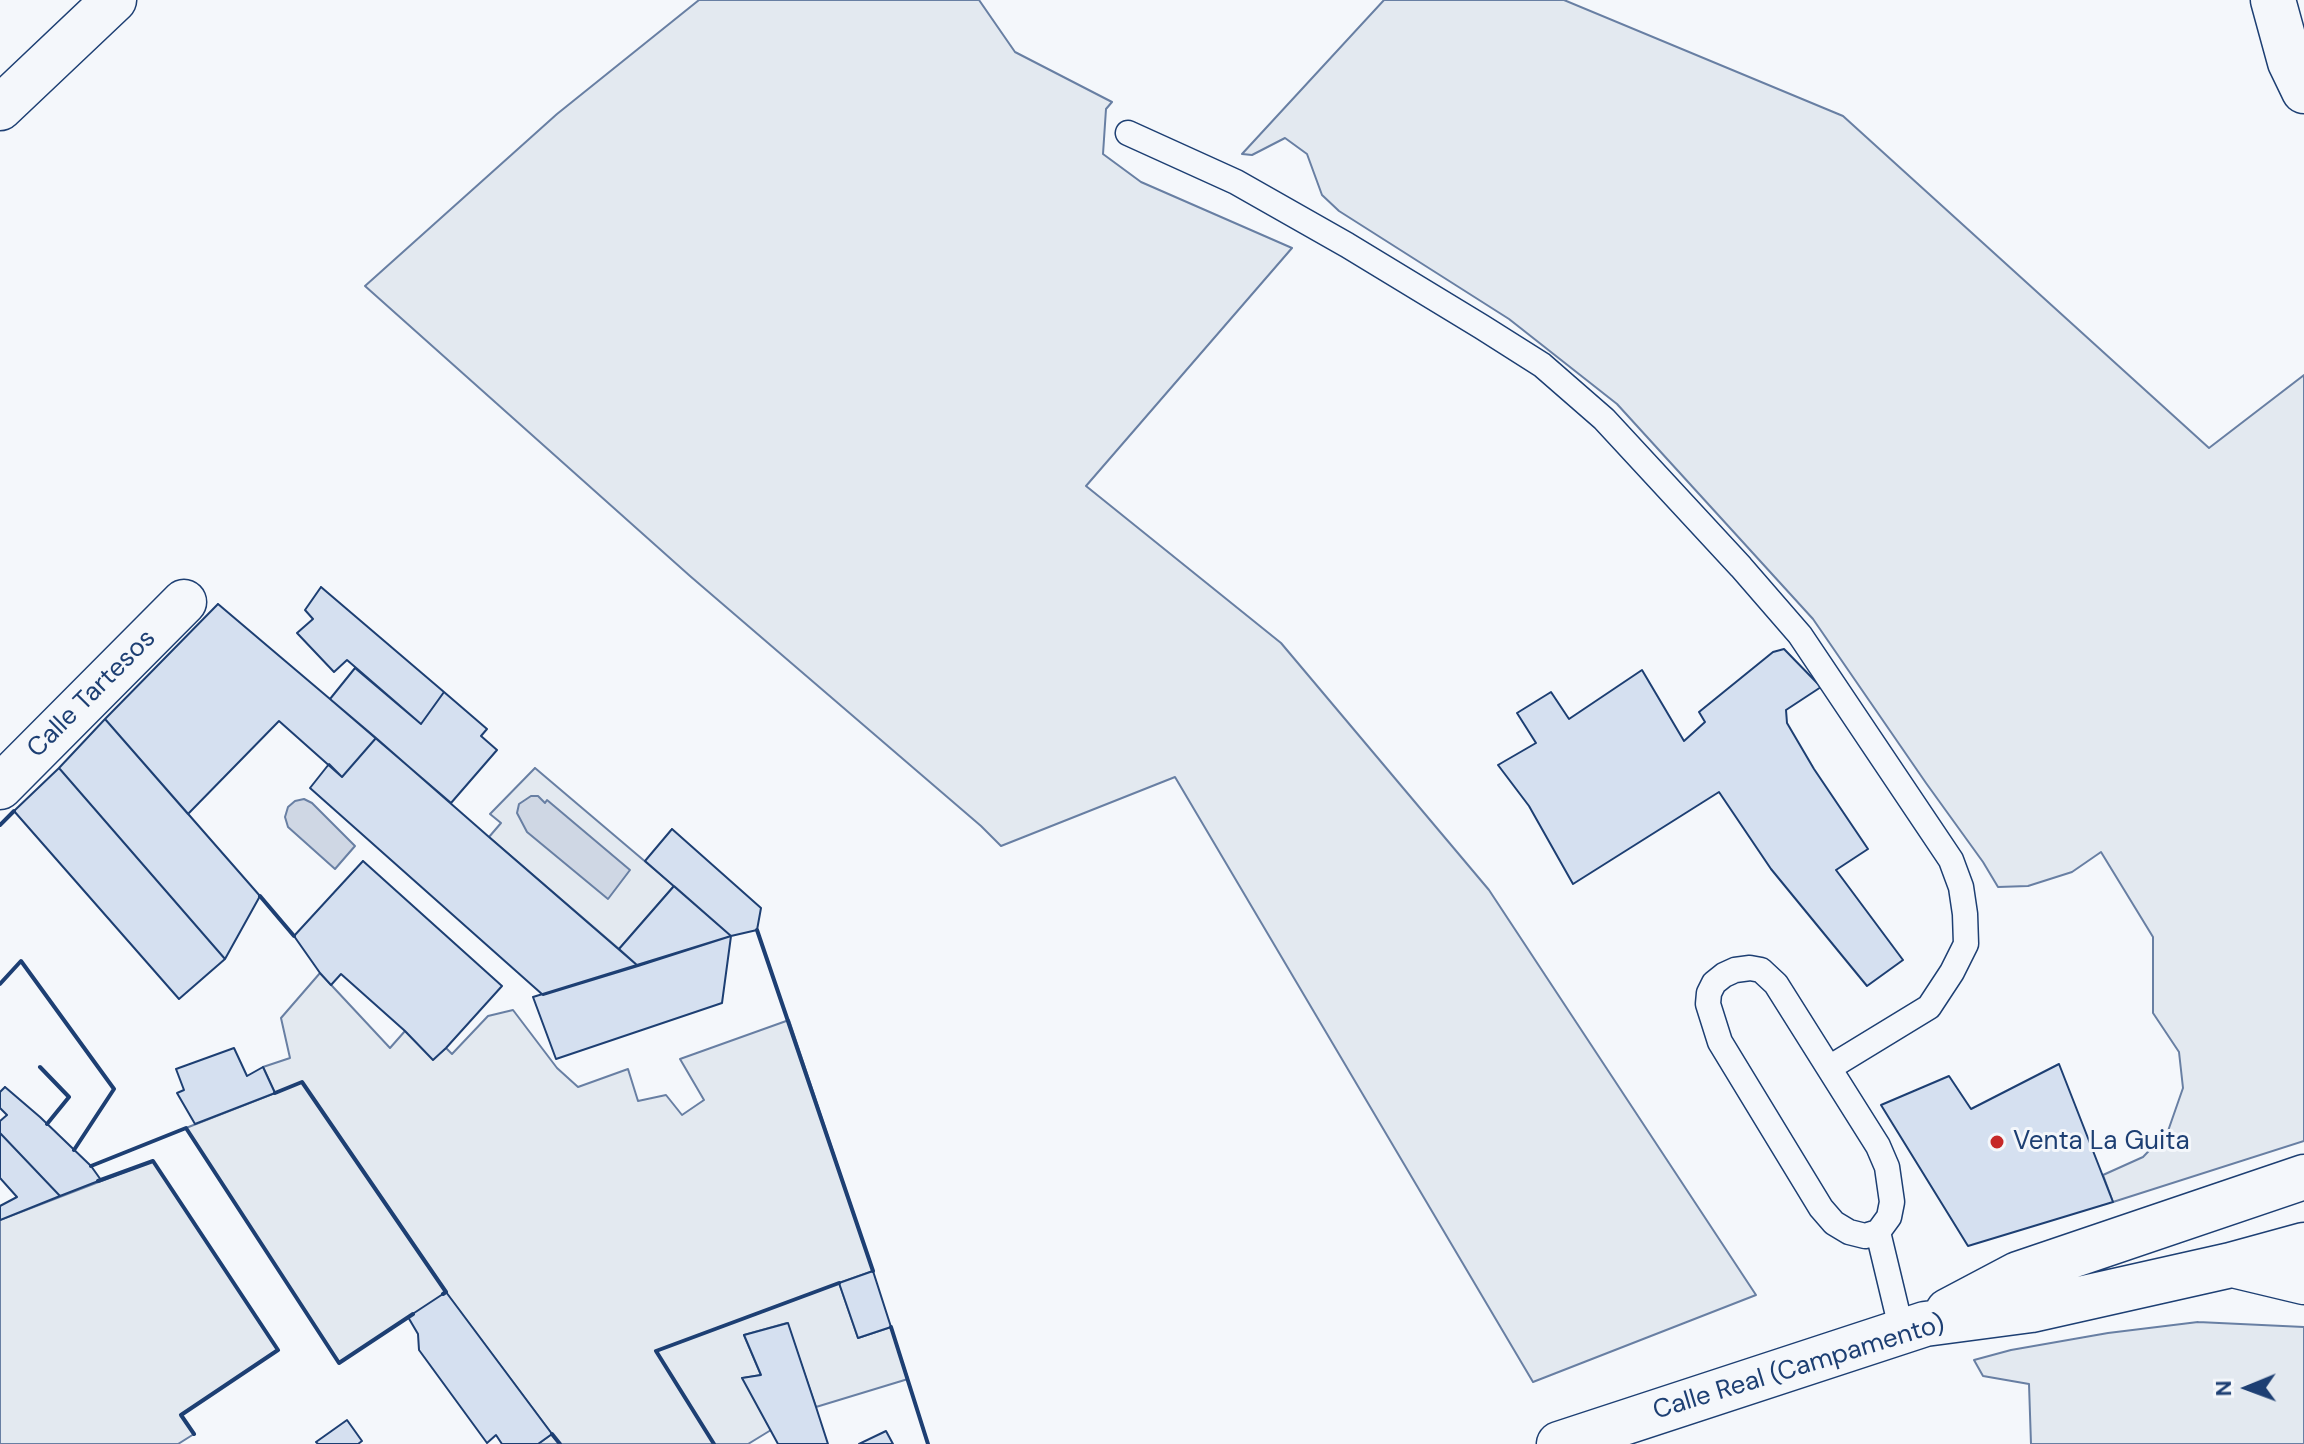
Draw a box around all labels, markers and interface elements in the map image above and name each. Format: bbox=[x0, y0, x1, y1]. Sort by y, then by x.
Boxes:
street label: Calle Tartesos bbox=[21, 623, 163, 765]
place label: Venta La Guita bbox=[2013, 1126, 2190, 1158]
marker: Venta La Guita bbox=[1988, 1133, 2006, 1151]
street label: Calle Real (Campamento) bbox=[1649, 1309, 1949, 1427]
north arrow bbox=[2208, 1348, 2288, 1428]
text: N bbox=[2209, 1380, 2238, 1397]

